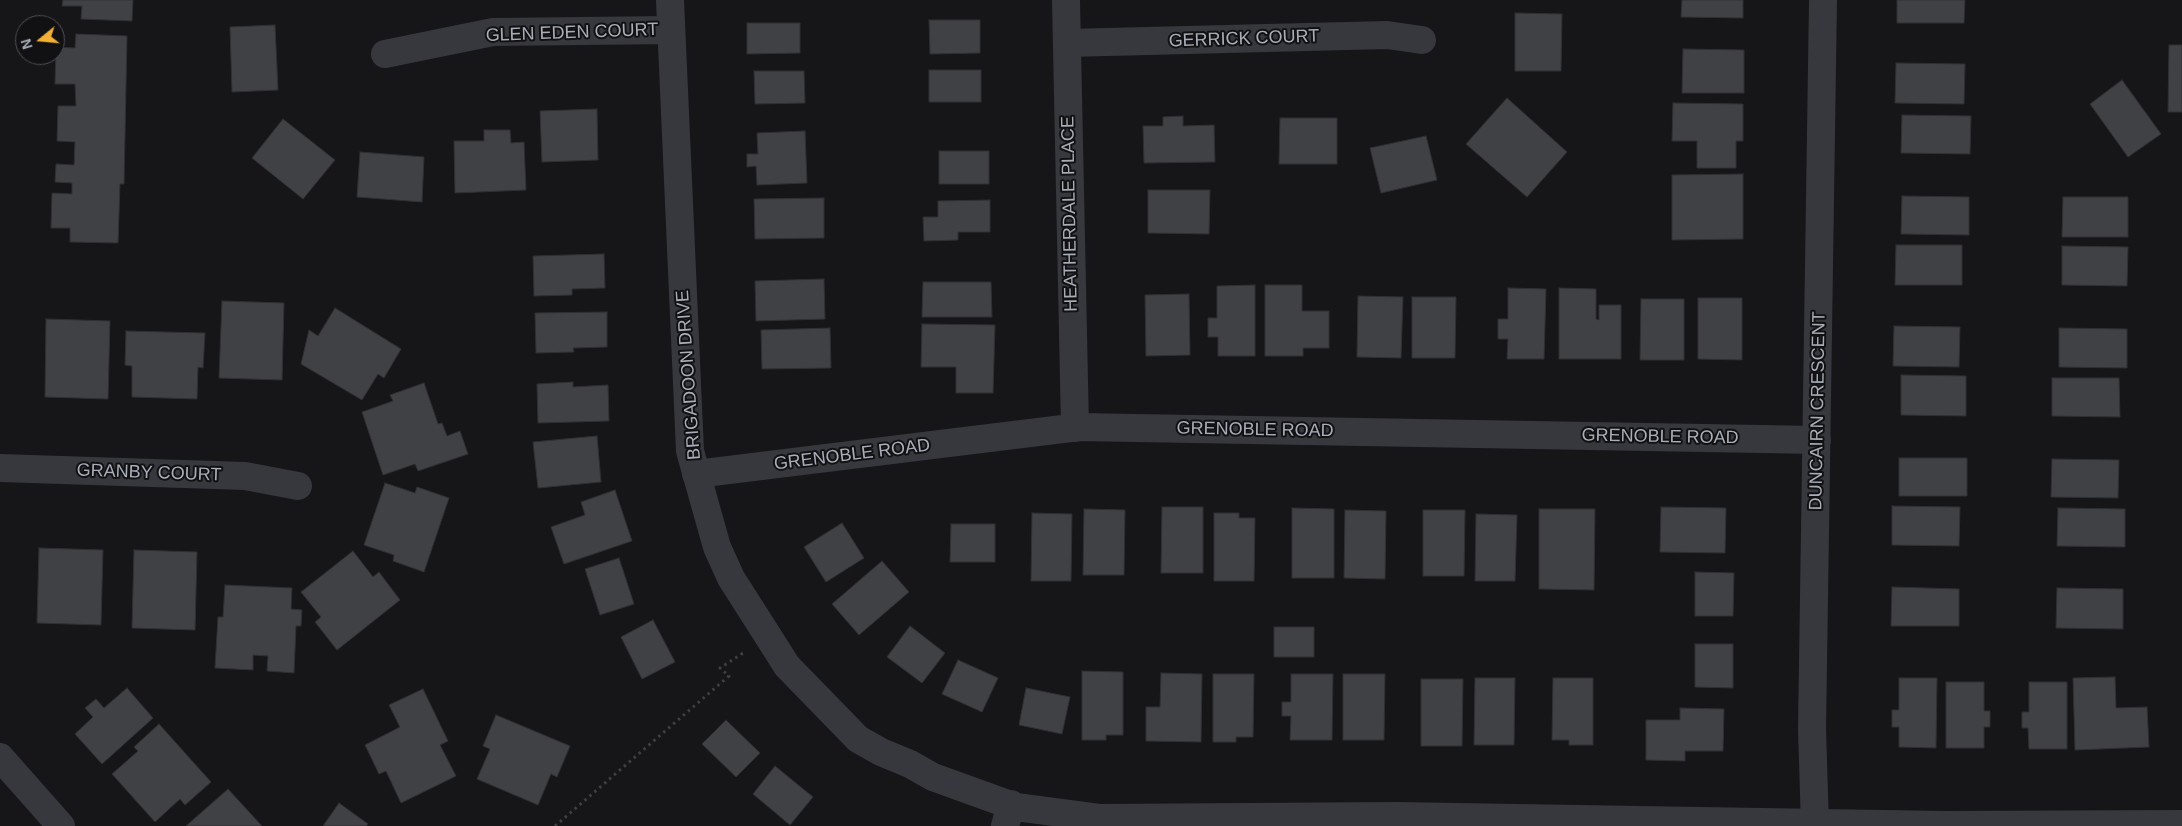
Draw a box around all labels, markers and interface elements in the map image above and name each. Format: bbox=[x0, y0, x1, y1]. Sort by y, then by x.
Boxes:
north arrow bbox=[15, 15, 65, 65]
street label: GLEN EDEN COURT bbox=[485, 19, 659, 47]
street label: GERRICK COURT bbox=[1168, 26, 1320, 52]
text: N bbox=[17, 37, 36, 51]
street label: HEATHERDALE PLACE bbox=[1057, 116, 1083, 312]
street label: BRIGADOON DRIVE bbox=[672, 289, 706, 461]
street label: DUNCAIRN CRESCENT bbox=[1805, 311, 1831, 511]
street label: GRENOBLE ROAD bbox=[1176, 418, 1334, 442]
street label: GRENOBLE ROAD bbox=[1581, 425, 1739, 449]
street label: GRENOBLE ROAD bbox=[773, 435, 931, 475]
street label: GRANBY COURT bbox=[76, 460, 222, 486]

